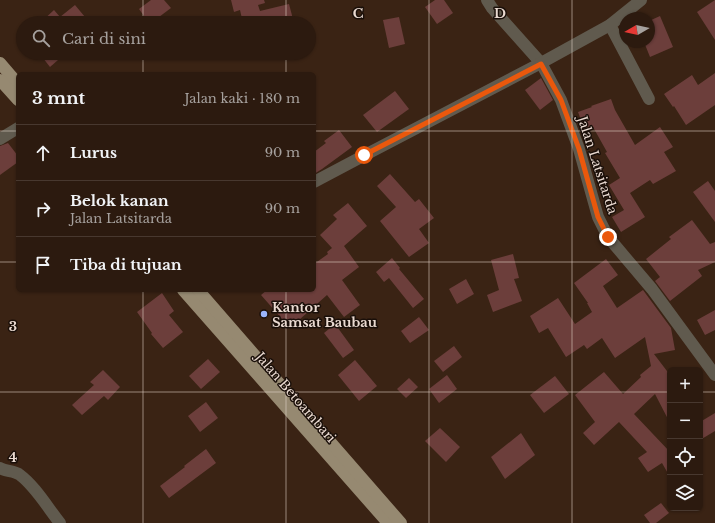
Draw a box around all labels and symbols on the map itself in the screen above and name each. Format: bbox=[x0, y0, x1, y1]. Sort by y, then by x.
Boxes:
text: C bbox=[353, 5, 364, 22]
text: D bbox=[494, 5, 506, 22]
north arrow bbox=[619, 12, 655, 48]
street label: Jalan Latsitarda bbox=[573, 112, 622, 217]
route start bbox=[355, 146, 373, 164]
route end bbox=[599, 228, 617, 246]
place label: Kantor Samsat Baubau bbox=[272, 299, 378, 331]
marker: Kantor Samsat Baubau bbox=[259, 309, 269, 319]
text: 3 bbox=[9, 318, 17, 335]
street label: Jalan Betoambari bbox=[250, 347, 340, 446]
text: 4 bbox=[9, 449, 18, 466]

